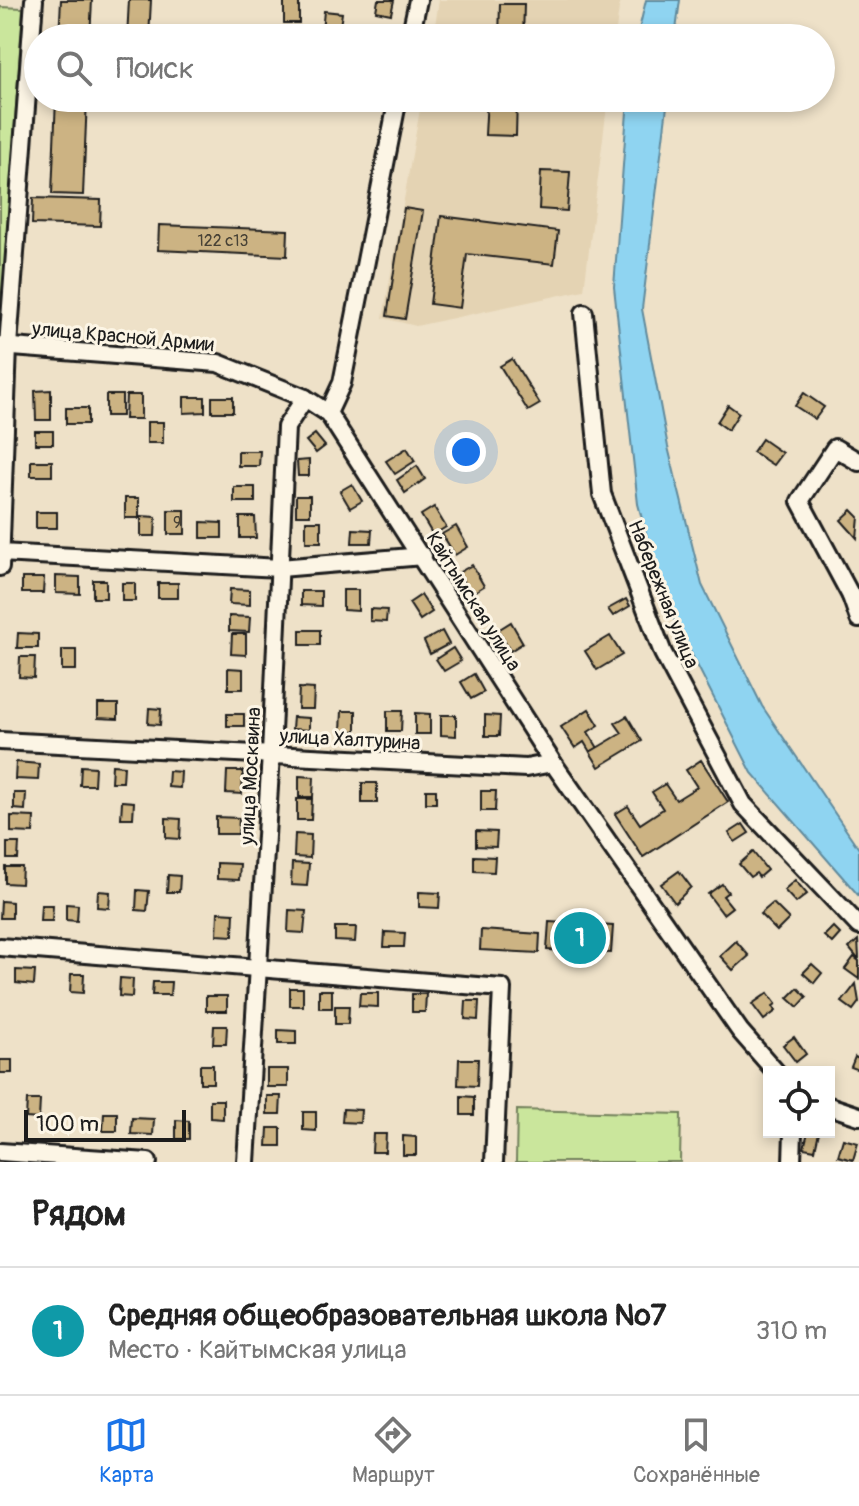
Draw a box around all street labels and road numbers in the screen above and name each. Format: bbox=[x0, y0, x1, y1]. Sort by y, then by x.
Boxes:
street label: улица Красной Армии bbox=[30, 316, 215, 357]
street label: Набережная улица bbox=[622, 516, 705, 672]
street label: Кайтымская улица bbox=[421, 527, 527, 676]
street label: улица Москвина bbox=[234, 707, 267, 846]
street label: улица Халтурина bbox=[278, 723, 421, 756]

